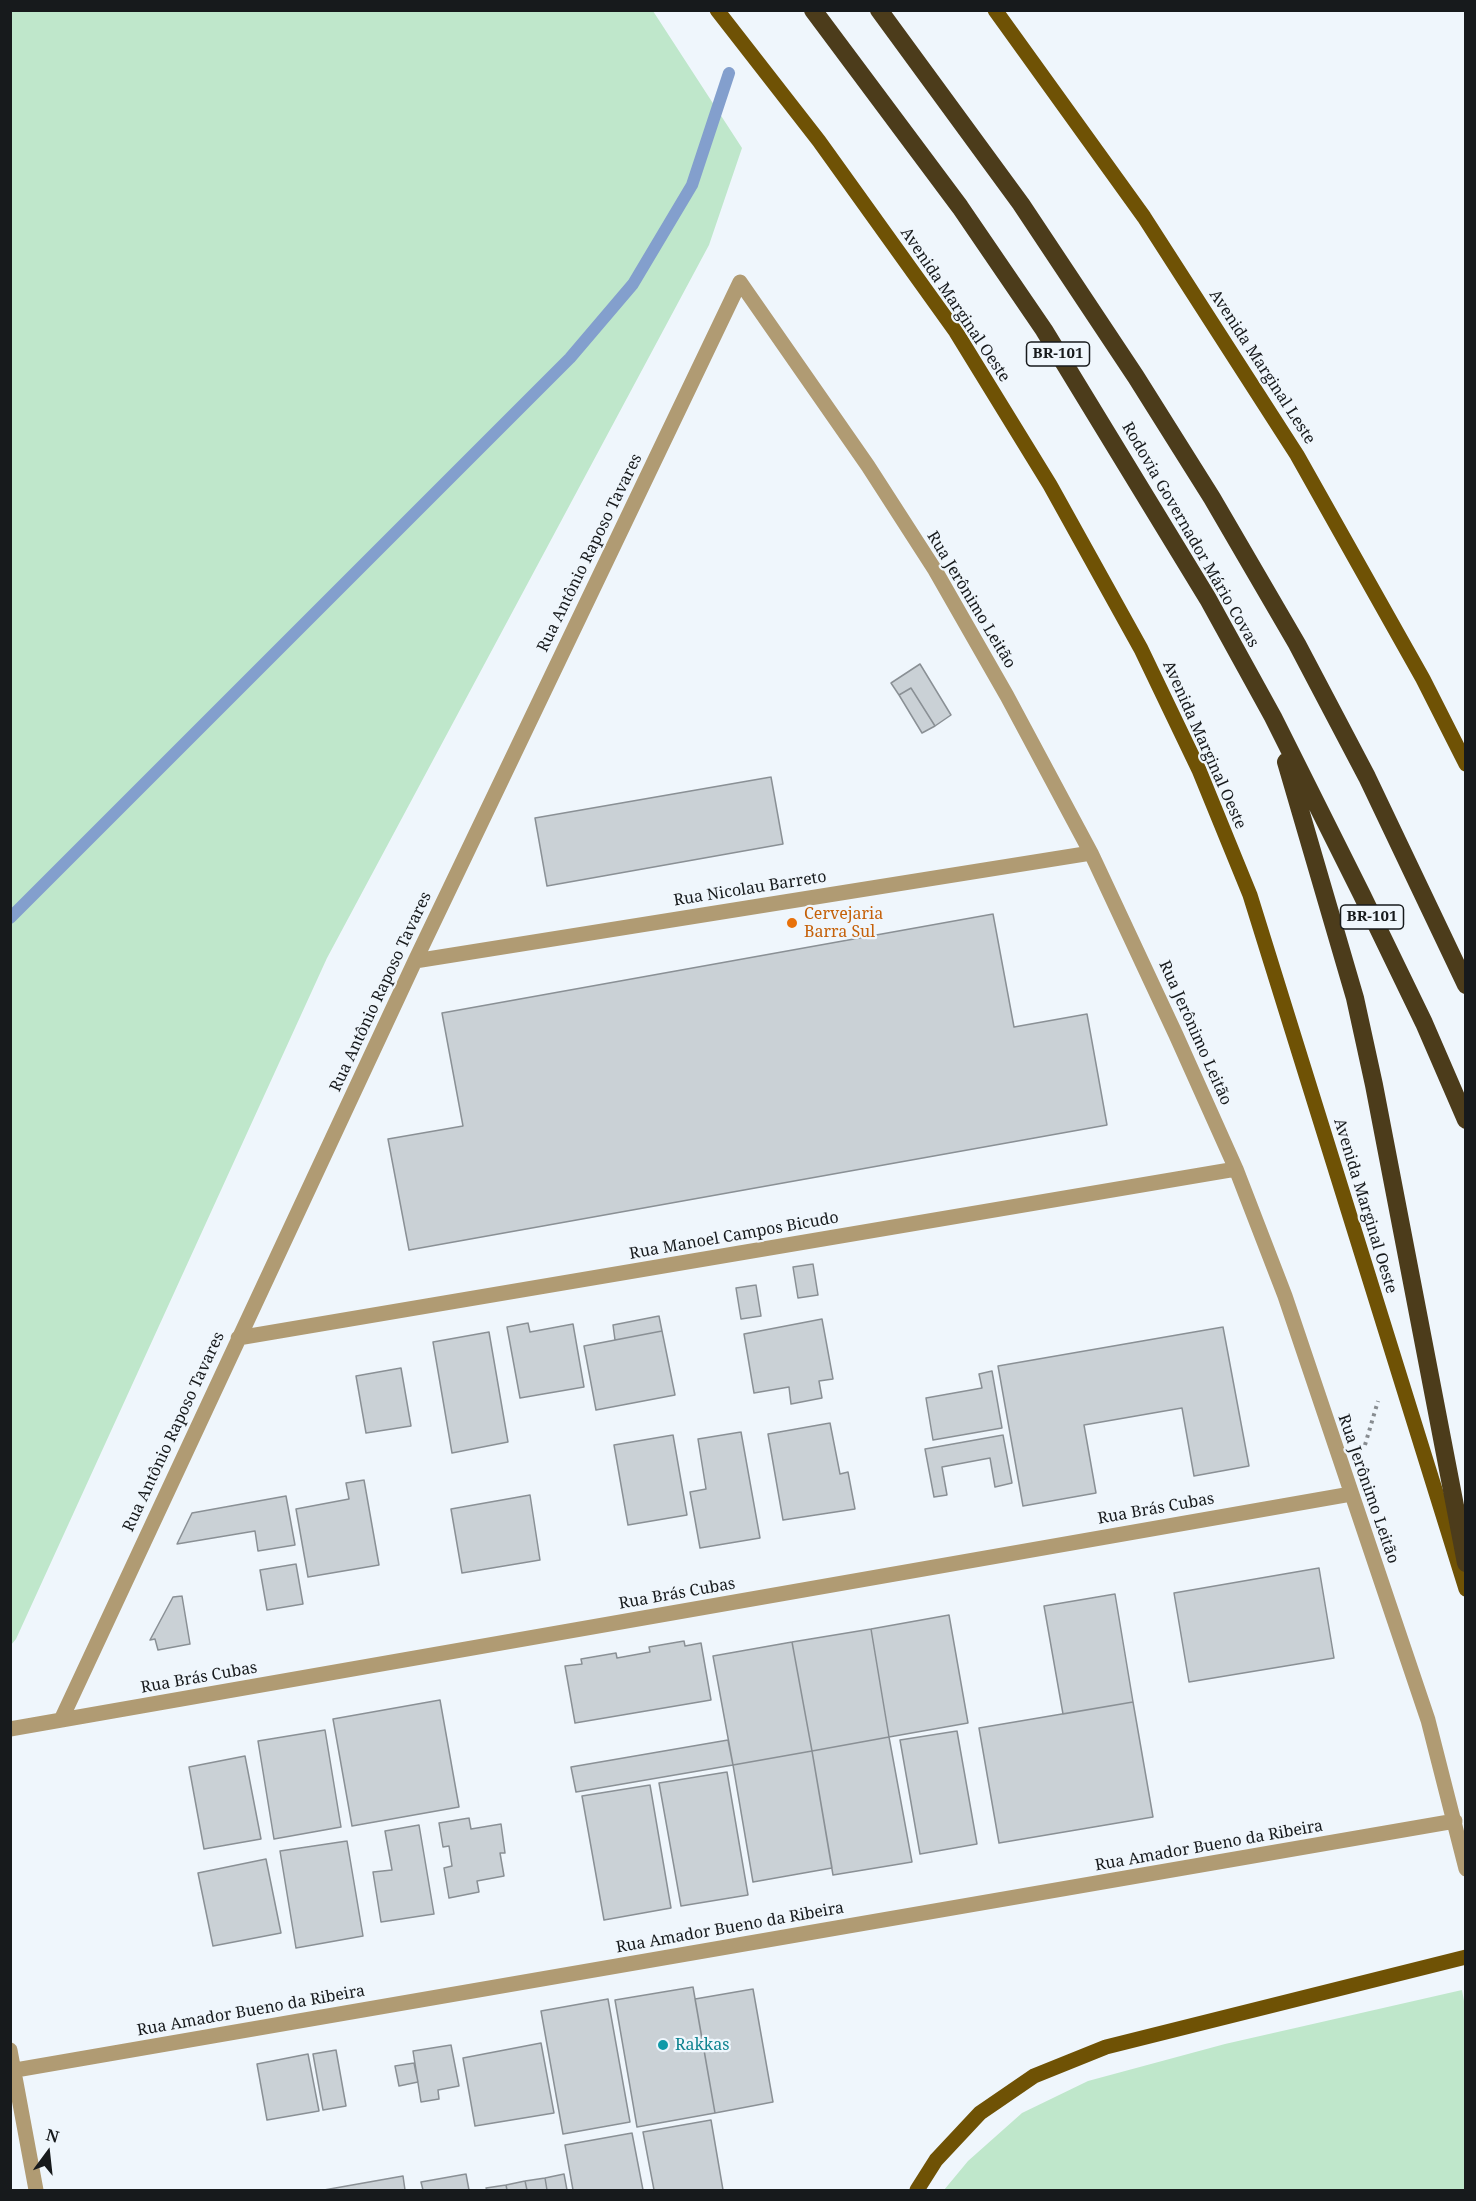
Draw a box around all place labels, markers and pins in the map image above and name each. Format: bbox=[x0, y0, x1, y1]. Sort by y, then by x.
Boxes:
place label: Cervejaria Barra Sul bbox=[804, 904, 883, 942]
marker: Cervejaria Barra Sul bbox=[785, 916, 799, 930]
place label: Rakkas bbox=[675, 2035, 729, 2055]
marker: Rakkas bbox=[656, 2038, 670, 2052]

